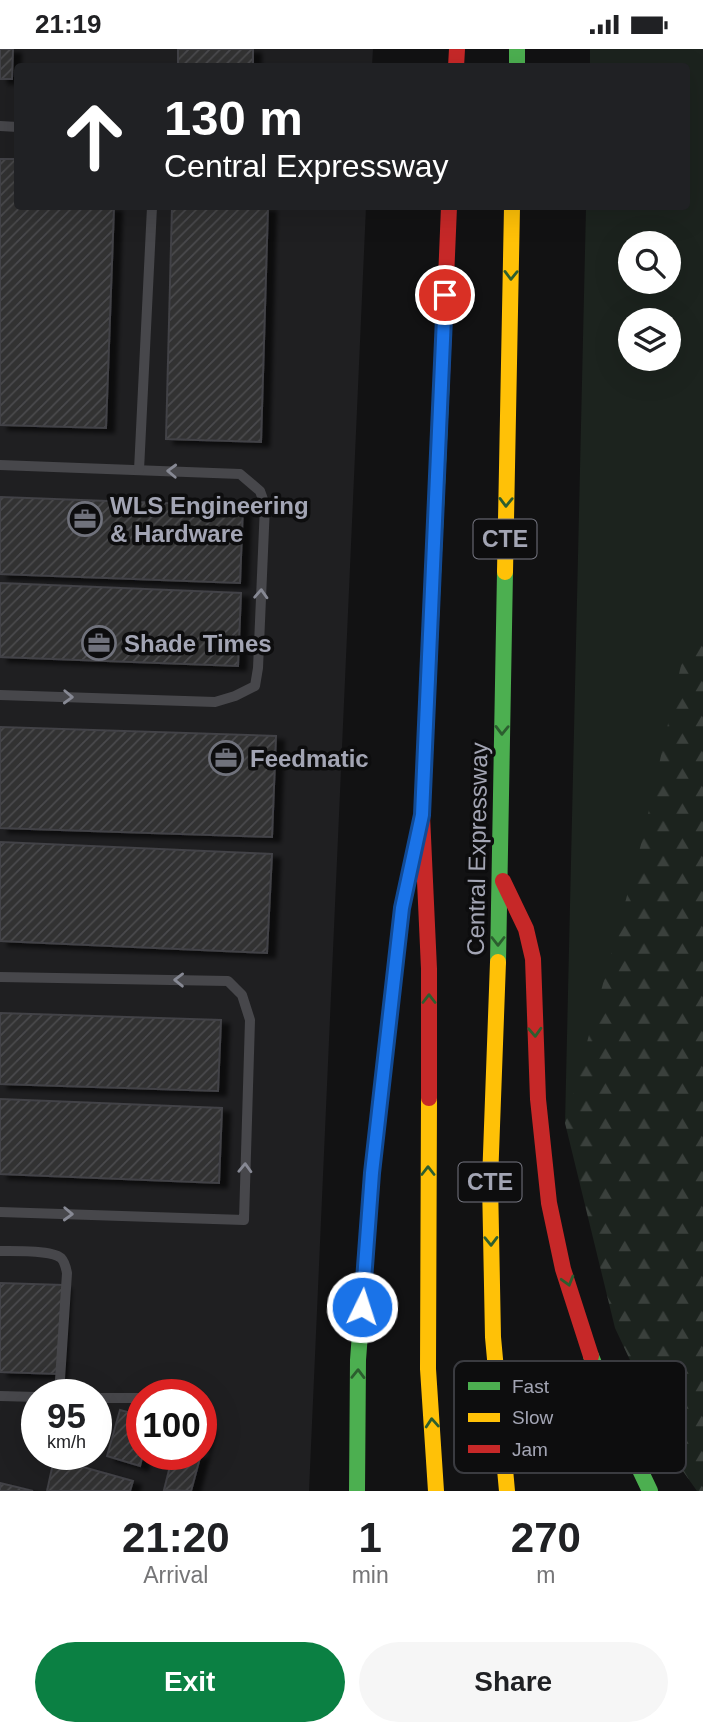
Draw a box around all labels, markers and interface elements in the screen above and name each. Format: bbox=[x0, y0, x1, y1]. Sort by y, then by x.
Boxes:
text: 21:19 bbox=[35, 9, 102, 39]
icon: ahead bbox=[49, 91, 140, 182]
text: 130 m bbox=[164, 91, 303, 145]
text: Central Expressway bbox=[164, 148, 449, 184]
map controls bbox=[618, 231, 681, 371]
button: search bbox=[618, 231, 681, 294]
pin bbox=[415, 265, 475, 325]
one-way arrow bbox=[503, 269, 518, 280]
icon: arrive bbox=[426, 276, 464, 314]
button: layers bbox=[618, 308, 681, 371]
one-way arrow bbox=[166, 464, 177, 479]
place label: WLS Engineering & Hardware bbox=[110, 492, 309, 547]
one-way arrow bbox=[498, 497, 514, 508]
office icon: WLS Engineering & Hardware bbox=[66, 500, 104, 538]
road number: CTE bbox=[474, 519, 536, 559]
one-way arrow bbox=[254, 588, 269, 599]
office icon: Shade Times bbox=[80, 624, 118, 662]
place label: Shade Times bbox=[124, 630, 272, 657]
one-way arrow bbox=[63, 689, 74, 704]
one-way arrow bbox=[494, 725, 510, 735]
office icon: Feedmatic bbox=[207, 739, 245, 777]
street label: Central Expressway bbox=[462, 742, 492, 956]
place label: Feedmatic bbox=[250, 745, 369, 772]
one-way arrow bbox=[491, 935, 506, 946]
one-way arrow bbox=[173, 973, 184, 988]
one-way arrow bbox=[421, 993, 437, 1004]
one-way arrow bbox=[528, 1027, 543, 1038]
one-way arrow bbox=[238, 1162, 253, 1173]
road number: CTE bbox=[458, 1163, 522, 1201]
one-way arrow bbox=[420, 1165, 436, 1176]
one-way arrow bbox=[63, 1207, 74, 1222]
one-way arrow bbox=[483, 1237, 499, 1247]
position arrow bbox=[325, 1270, 399, 1344]
one-way arrow bbox=[560, 1275, 574, 1287]
legend bbox=[454, 1361, 686, 1473]
one-way arrow bbox=[350, 1368, 366, 1379]
text: Fast bbox=[512, 1376, 550, 1397]
speed limit sign: 100 bbox=[126, 1379, 217, 1470]
text: 95 bbox=[47, 1396, 86, 1435]
text: Slow bbox=[512, 1407, 553, 1428]
one-way arrow bbox=[425, 1417, 440, 1428]
text: km/h bbox=[47, 1432, 86, 1452]
text: Jam bbox=[512, 1439, 548, 1460]
text: 21:20 bbox=[122, 1514, 230, 1561]
text: 1 bbox=[358, 1514, 382, 1561]
text: 270 bbox=[511, 1514, 581, 1561]
text: Arrival bbox=[143, 1562, 208, 1588]
text: min bbox=[352, 1562, 389, 1588]
text: m bbox=[536, 1562, 555, 1588]
button: Exit bbox=[35, 1642, 345, 1722]
button: Share bbox=[359, 1642, 668, 1722]

